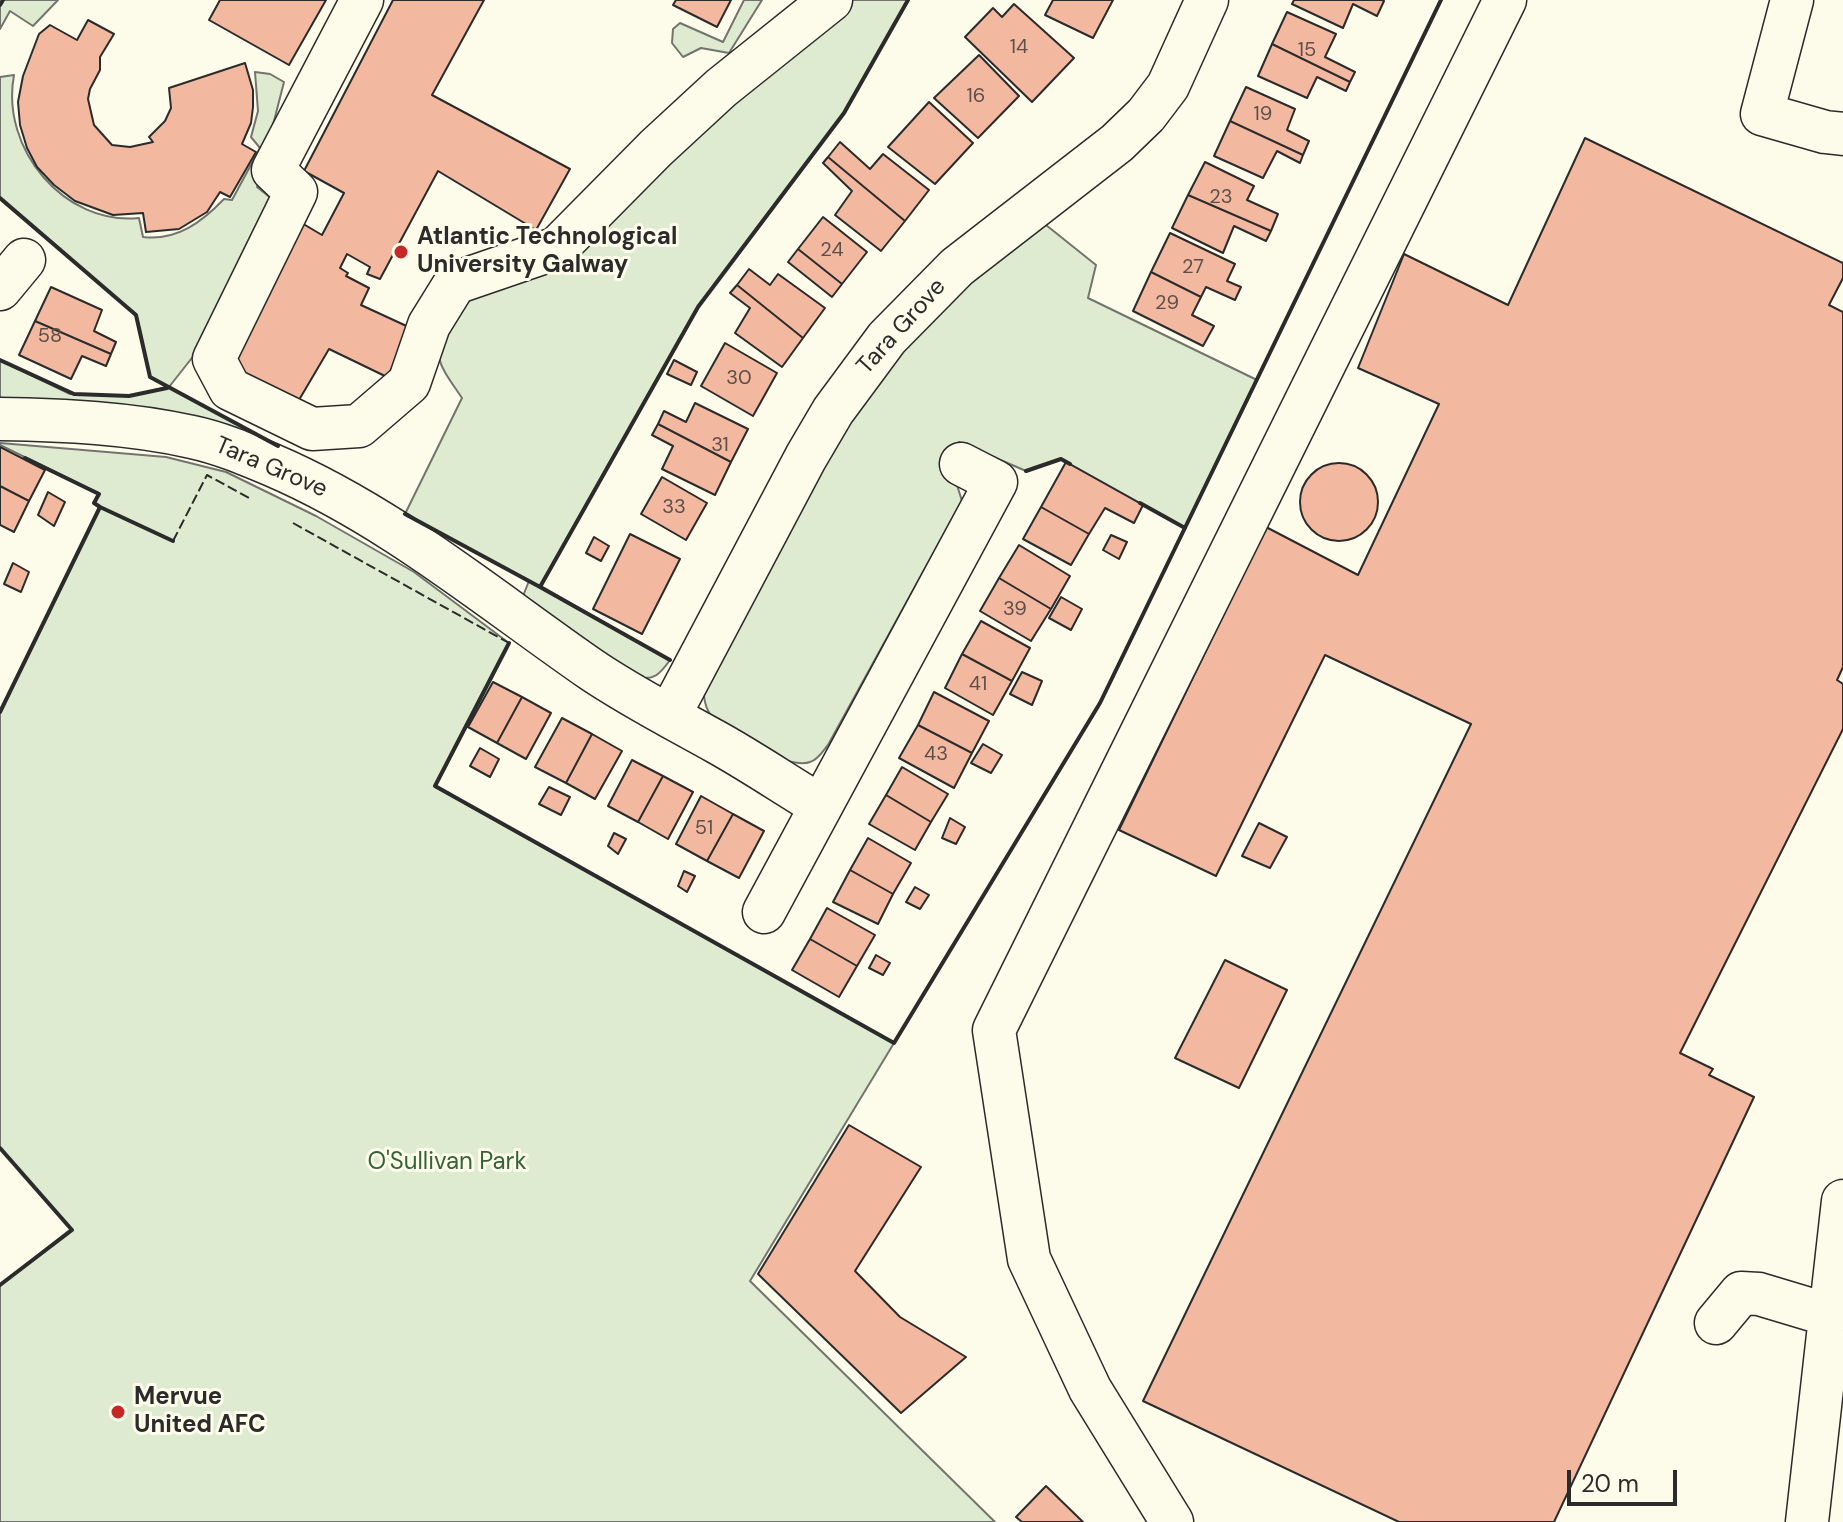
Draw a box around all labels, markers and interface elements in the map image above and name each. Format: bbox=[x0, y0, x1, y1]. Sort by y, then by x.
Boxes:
house number: 14 bbox=[1010, 36, 1028, 60]
house number: 15 bbox=[1298, 39, 1316, 63]
house number: 16 bbox=[967, 85, 985, 109]
house number: 19 bbox=[1254, 103, 1272, 127]
house number: 23 bbox=[1209, 186, 1233, 210]
place label: Atlantic Technological University Galway bbox=[417, 224, 677, 280]
house number: 24 bbox=[820, 239, 844, 263]
marker: Atlantic Technological University Galway bbox=[392, 243, 410, 261]
house number: 27 bbox=[1182, 256, 1204, 280]
street label: Tara Grove bbox=[851, 273, 953, 381]
house number: 29 bbox=[1155, 292, 1179, 316]
house number: 58 bbox=[38, 325, 62, 349]
house number: 30 bbox=[726, 367, 752, 391]
street label: Tara Grove bbox=[211, 431, 331, 505]
house number: 31 bbox=[711, 434, 729, 458]
house number: 33 bbox=[662, 496, 686, 520]
house number: 39 bbox=[1003, 598, 1027, 622]
house number: 41 bbox=[969, 673, 987, 697]
house number: 43 bbox=[924, 743, 948, 767]
house number: 51 bbox=[695, 817, 713, 841]
park label: O'Sullivan Park bbox=[367, 1149, 527, 1177]
place label: Mervue United AFC bbox=[134, 1384, 266, 1440]
marker: Mervue United AFC bbox=[109, 1403, 127, 1421]
scale bar bbox=[1571, 1454, 1681, 1504]
text: 20 m bbox=[1581, 1468, 1639, 1499]

